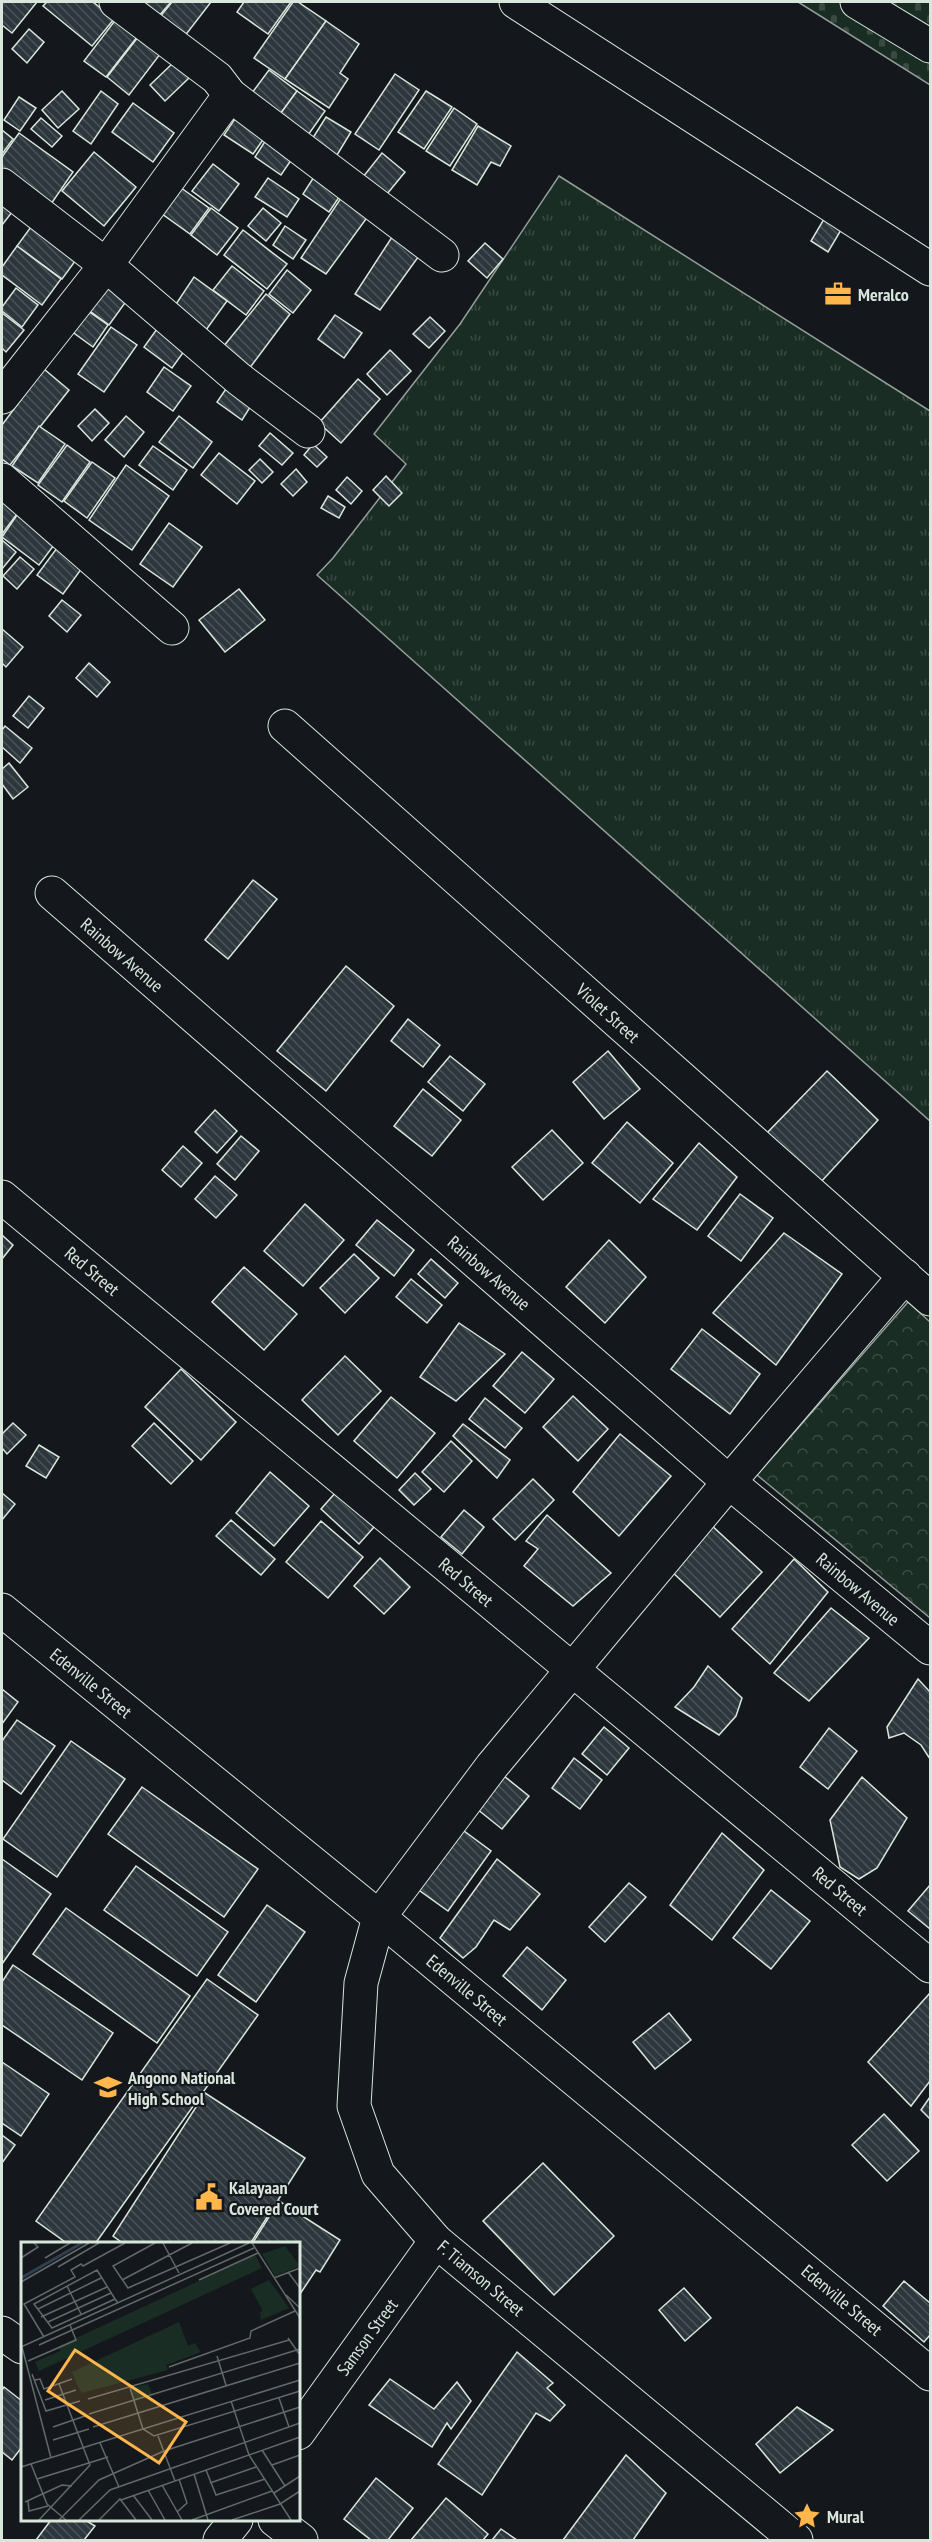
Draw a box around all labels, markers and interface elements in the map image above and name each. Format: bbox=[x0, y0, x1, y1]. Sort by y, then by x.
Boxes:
office icon: Meralco bbox=[823, 279, 853, 309]
place label: Meralco bbox=[858, 283, 909, 306]
street label: Rainbow Avenue bbox=[76, 913, 168, 997]
street label: Violet Street bbox=[571, 978, 645, 1048]
street label: Rainbow Avenue bbox=[443, 1231, 535, 1315]
street label: Red Street bbox=[60, 1242, 124, 1300]
street label: Rainbow Avenue bbox=[811, 1547, 905, 1631]
street label: Red Street bbox=[434, 1553, 498, 1611]
street label: Edenville Street bbox=[45, 1643, 137, 1723]
street label: Red Street bbox=[808, 1862, 872, 1920]
street label: Edenville Street bbox=[422, 1949, 512, 2031]
place label: Angono National High School bbox=[127, 2066, 236, 2110]
school or university icon: Angono National High School bbox=[93, 2072, 123, 2102]
place label: Kalayaan Covered Court bbox=[229, 2176, 319, 2220]
public building icon: Kalayaan Covered Court bbox=[194, 2182, 224, 2212]
street label: F. Tiamson Street bbox=[433, 2235, 529, 2321]
inset map bbox=[21, 2242, 300, 2521]
street label: Edenville Street bbox=[797, 2259, 887, 2341]
street label: Samson Street bbox=[331, 2294, 403, 2380]
place icon: Mural bbox=[792, 2501, 822, 2531]
place label: Mural bbox=[827, 2505, 865, 2528]

